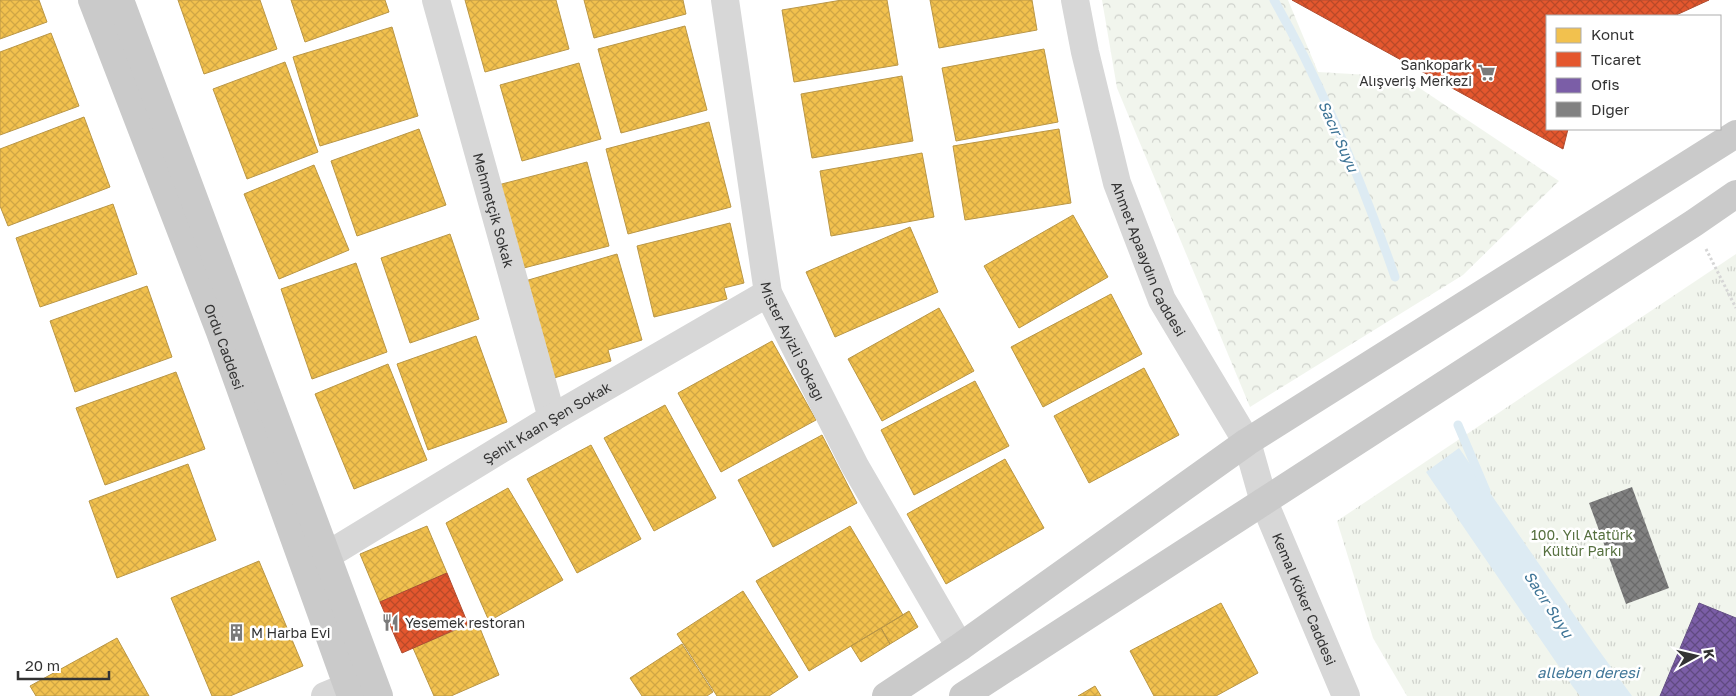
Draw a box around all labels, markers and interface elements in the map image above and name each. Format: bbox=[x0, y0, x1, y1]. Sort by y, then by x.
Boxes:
legend bbox=[1546, 15, 1721, 130]
text: Konut bbox=[1591, 25, 1634, 43]
text: Ticaret bbox=[1591, 50, 1641, 68]
place label: Sankopark Alışveriş Merkezi bbox=[1359, 56, 1472, 89]
supermarket icon: Sankopark Alışveriş Merkezi bbox=[1476, 62, 1496, 82]
text: Ofis bbox=[1591, 75, 1620, 93]
water label: Sacır Suyu bbox=[1314, 98, 1363, 176]
text: Diğer bbox=[1591, 100, 1629, 118]
street label: Mehmetçik Sokak bbox=[470, 151, 518, 270]
street label: Ahmet Apaaydın Caddesi bbox=[1109, 179, 1190, 339]
street label: Mister Ayizli Sokağı bbox=[758, 281, 829, 403]
street label: Ordu Caddesi bbox=[201, 301, 248, 392]
street label: Şehit Kaan Şen Sokak bbox=[479, 377, 614, 467]
park label: 100. Yıl Atatürk Kültür Parkı bbox=[1531, 526, 1633, 559]
street label: Kemal Köker Caddesi bbox=[1269, 530, 1340, 668]
water label: Sacır Suyu bbox=[1520, 567, 1578, 642]
restaurant icon: Yesemek restoran bbox=[381, 612, 401, 632]
place label: Yesemek restoran bbox=[405, 614, 525, 631]
building icon: M Harba Evi bbox=[227, 622, 247, 642]
place label: M Harba Evi bbox=[251, 624, 331, 641]
north arrow bbox=[1671, 631, 1721, 681]
scale bar bbox=[18, 648, 109, 680]
text: K bbox=[1700, 648, 1718, 660]
text: 20 m bbox=[25, 656, 60, 674]
water label: alleben deresi bbox=[1537, 663, 1641, 681]

